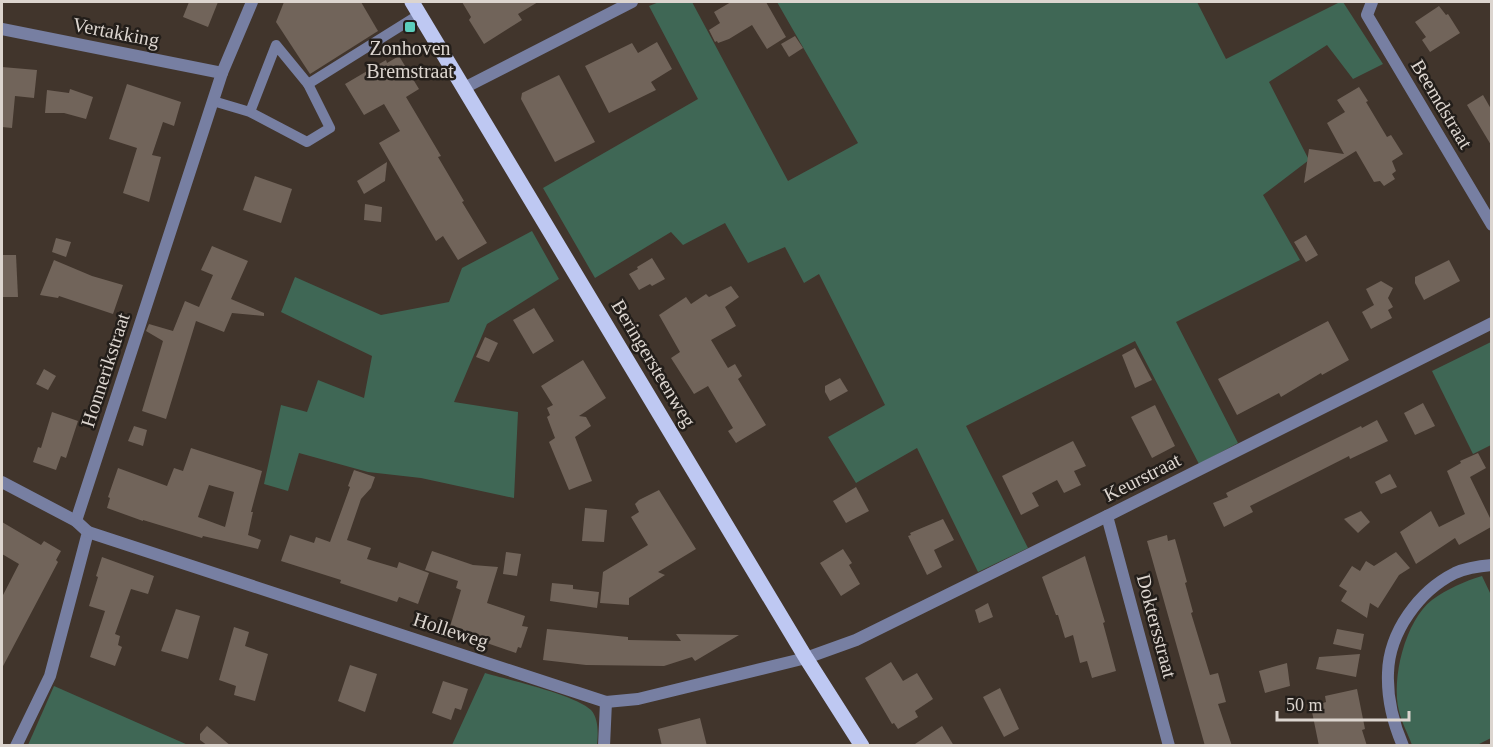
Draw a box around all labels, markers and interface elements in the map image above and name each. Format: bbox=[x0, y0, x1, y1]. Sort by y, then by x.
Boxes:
street label: Vertakking bbox=[71, 13, 161, 52]
marker: Zonhoven Bremstraat bbox=[403, 20, 417, 34]
place label: Zonhoven Bremstraat bbox=[366, 37, 454, 82]
street label: Beemdstraat bbox=[1407, 55, 1477, 153]
street label: Beringersteenweg bbox=[607, 295, 701, 431]
street label: Honnerikstraat bbox=[76, 310, 134, 430]
street label: Keurstraat bbox=[1100, 448, 1184, 506]
street label: Doktersstraat bbox=[1133, 572, 1182, 681]
street label: Holleweg bbox=[410, 608, 491, 653]
scale bar bbox=[1277, 684, 1409, 722]
text: 50 m bbox=[1286, 695, 1323, 715]

